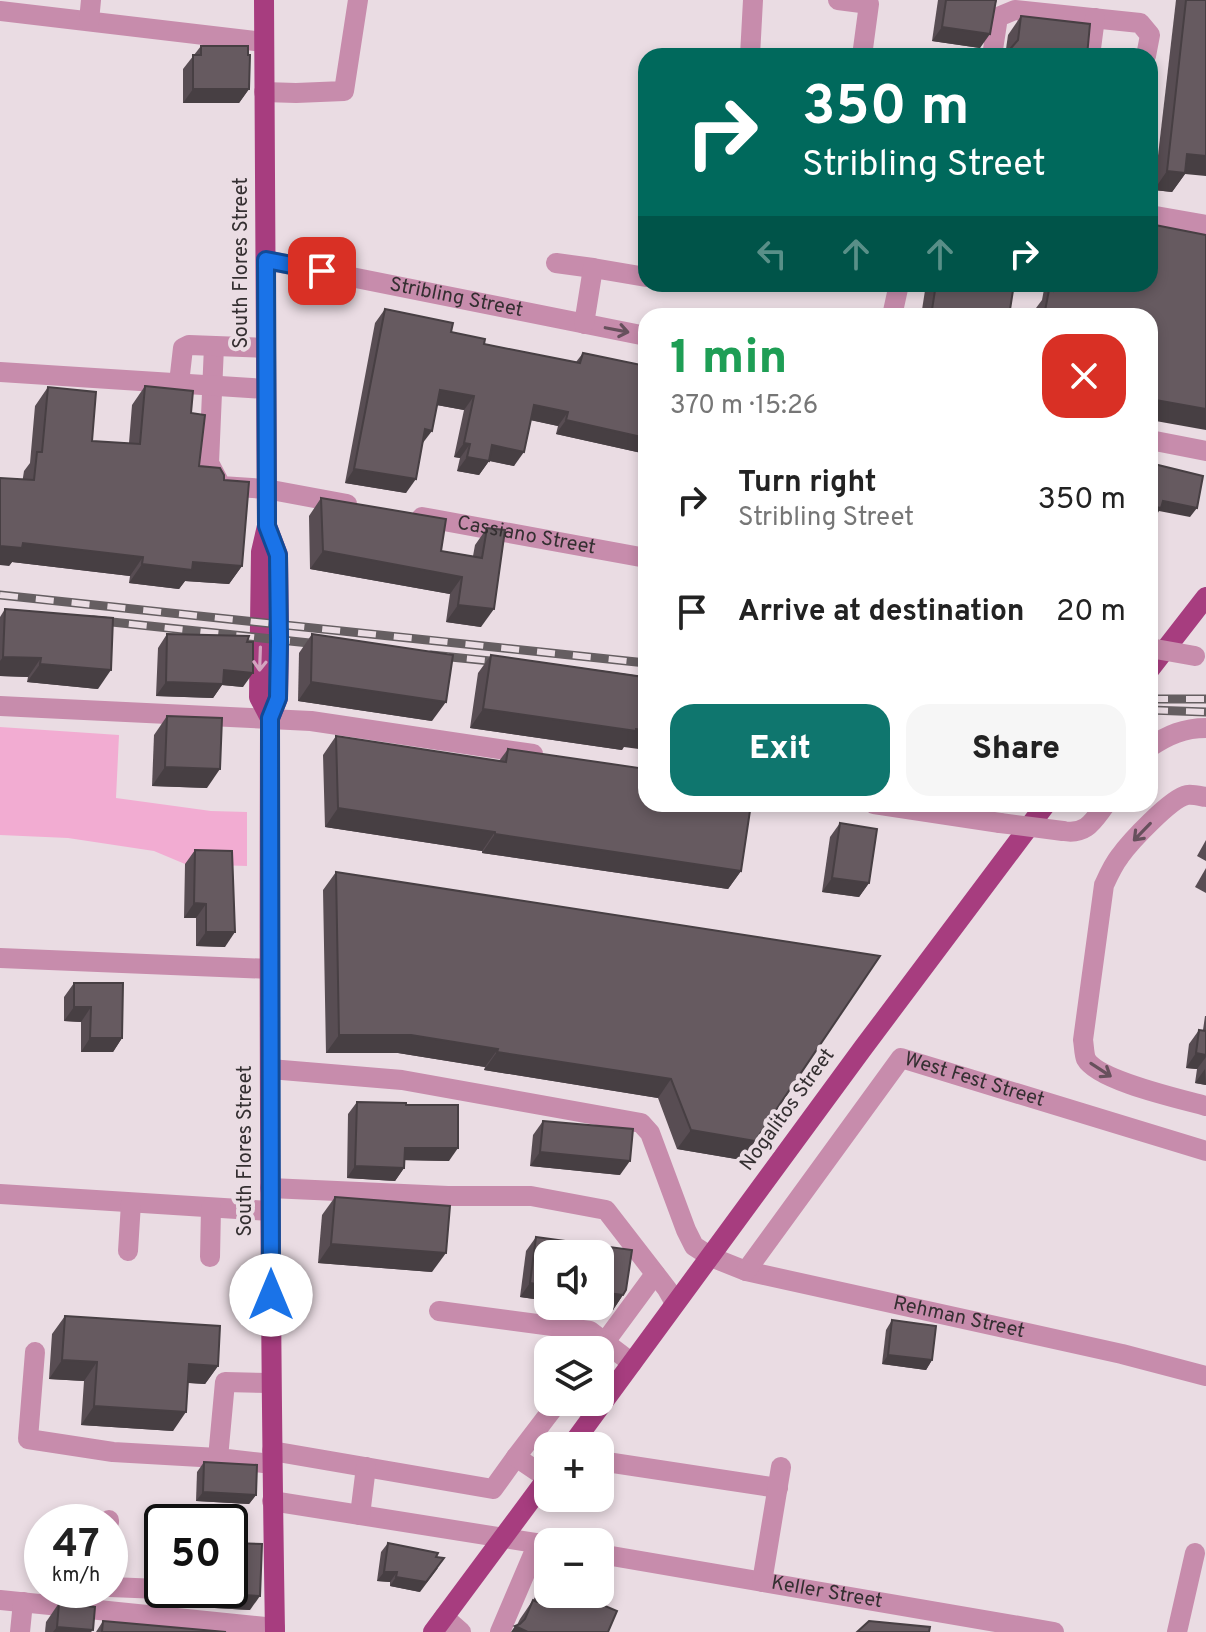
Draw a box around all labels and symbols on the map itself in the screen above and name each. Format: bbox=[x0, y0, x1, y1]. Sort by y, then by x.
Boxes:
street label: South Flores Street bbox=[229, 177, 255, 349]
pin bbox=[288, 237, 356, 305]
street label: Stribling Street bbox=[387, 272, 525, 324]
one-way arrow bbox=[604, 324, 630, 339]
street label: Cassiano Street bbox=[455, 511, 598, 562]
one-way arrow bbox=[253, 645, 268, 672]
one-way arrow bbox=[1133, 822, 1152, 841]
street label: Nogalitos Street bbox=[735, 1044, 841, 1176]
street label: West Fest Street bbox=[901, 1047, 1047, 1114]
one-way arrow bbox=[1089, 1061, 1111, 1078]
street label: South Flores Street bbox=[233, 1065, 259, 1237]
position arrow bbox=[229, 1253, 313, 1337]
street label: Rehman Street bbox=[891, 1291, 1027, 1345]
speed limit sign: 50 bbox=[144, 1504, 248, 1608]
street label: Keller Street bbox=[769, 1571, 884, 1615]

